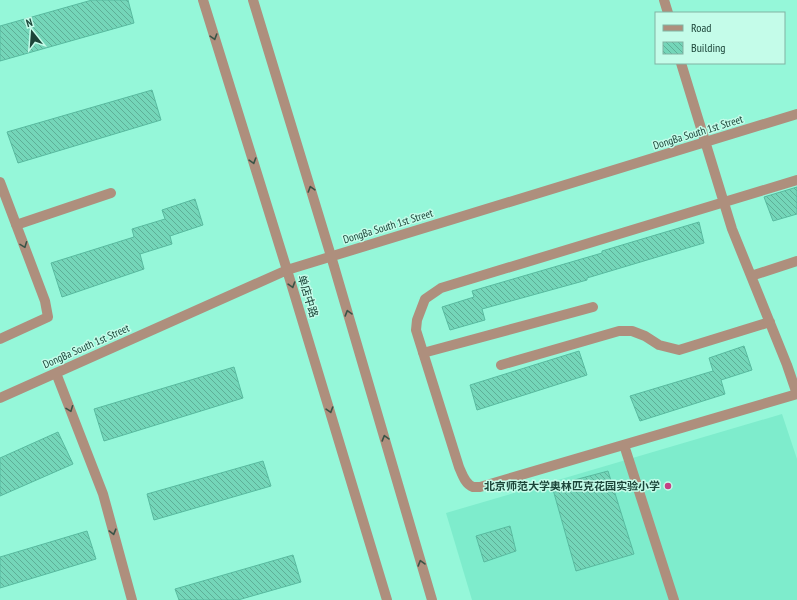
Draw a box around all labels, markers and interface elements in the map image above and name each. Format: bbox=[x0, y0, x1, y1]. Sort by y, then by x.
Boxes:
north arrow bbox=[12, 12, 52, 52]
legend bbox=[655, 12, 785, 64]
text: N bbox=[24, 15, 34, 30]
text: Road bbox=[691, 20, 711, 35]
one-way arrow bbox=[209, 34, 218, 41]
text: Building bbox=[691, 40, 726, 55]
street label: DongBa South 1st Street bbox=[651, 112, 745, 152]
one-way arrow bbox=[248, 158, 257, 165]
one-way arrow bbox=[307, 185, 316, 192]
street label: DongBa South 1st Street bbox=[341, 206, 435, 246]
one-way arrow bbox=[20, 241, 28, 248]
street label: 单店中路 bbox=[295, 273, 321, 319]
one-way arrow bbox=[287, 282, 296, 289]
one-way arrow bbox=[344, 310, 353, 317]
street label: DongBa South 1st Street bbox=[41, 321, 131, 371]
one-way arrow bbox=[65, 406, 73, 413]
one-way arrow bbox=[325, 406, 334, 413]
one-way arrow bbox=[381, 435, 390, 442]
place label: 北京师范大学奥林匹克花园实验小学 bbox=[484, 479, 660, 493]
marker: 北京师范大学奥林匹克花园实验小学 bbox=[663, 481, 673, 491]
one-way arrow bbox=[108, 528, 117, 535]
one-way arrow bbox=[417, 559, 426, 566]

